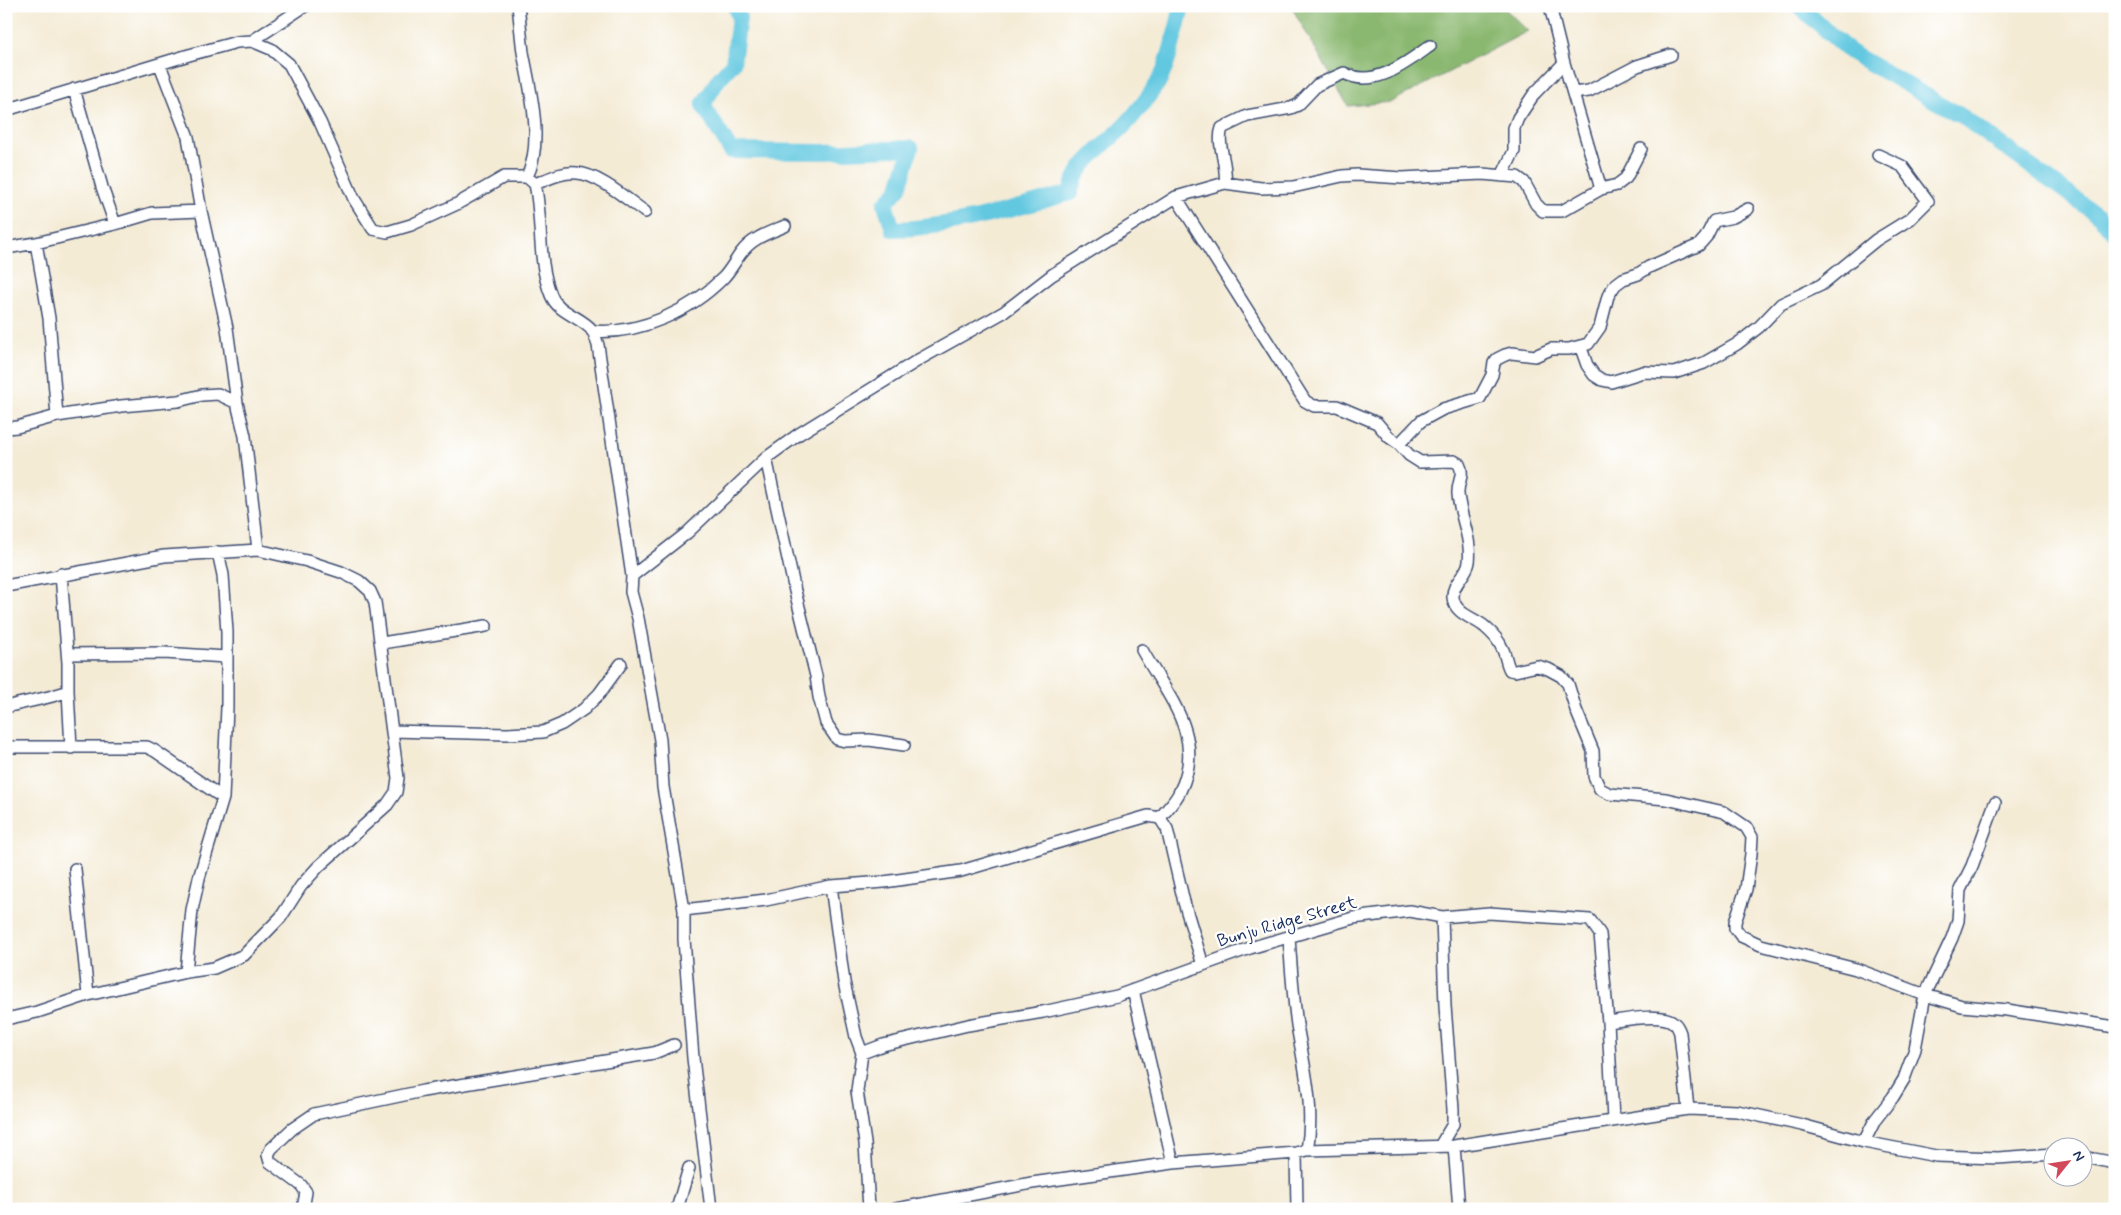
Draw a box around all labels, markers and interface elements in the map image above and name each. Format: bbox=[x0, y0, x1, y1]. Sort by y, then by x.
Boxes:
street label: Bunju Ridge Street bbox=[1214, 890, 1360, 954]
north arrow bbox=[2044, 1138, 2094, 1188]
text: N bbox=[2068, 1147, 2089, 1165]

